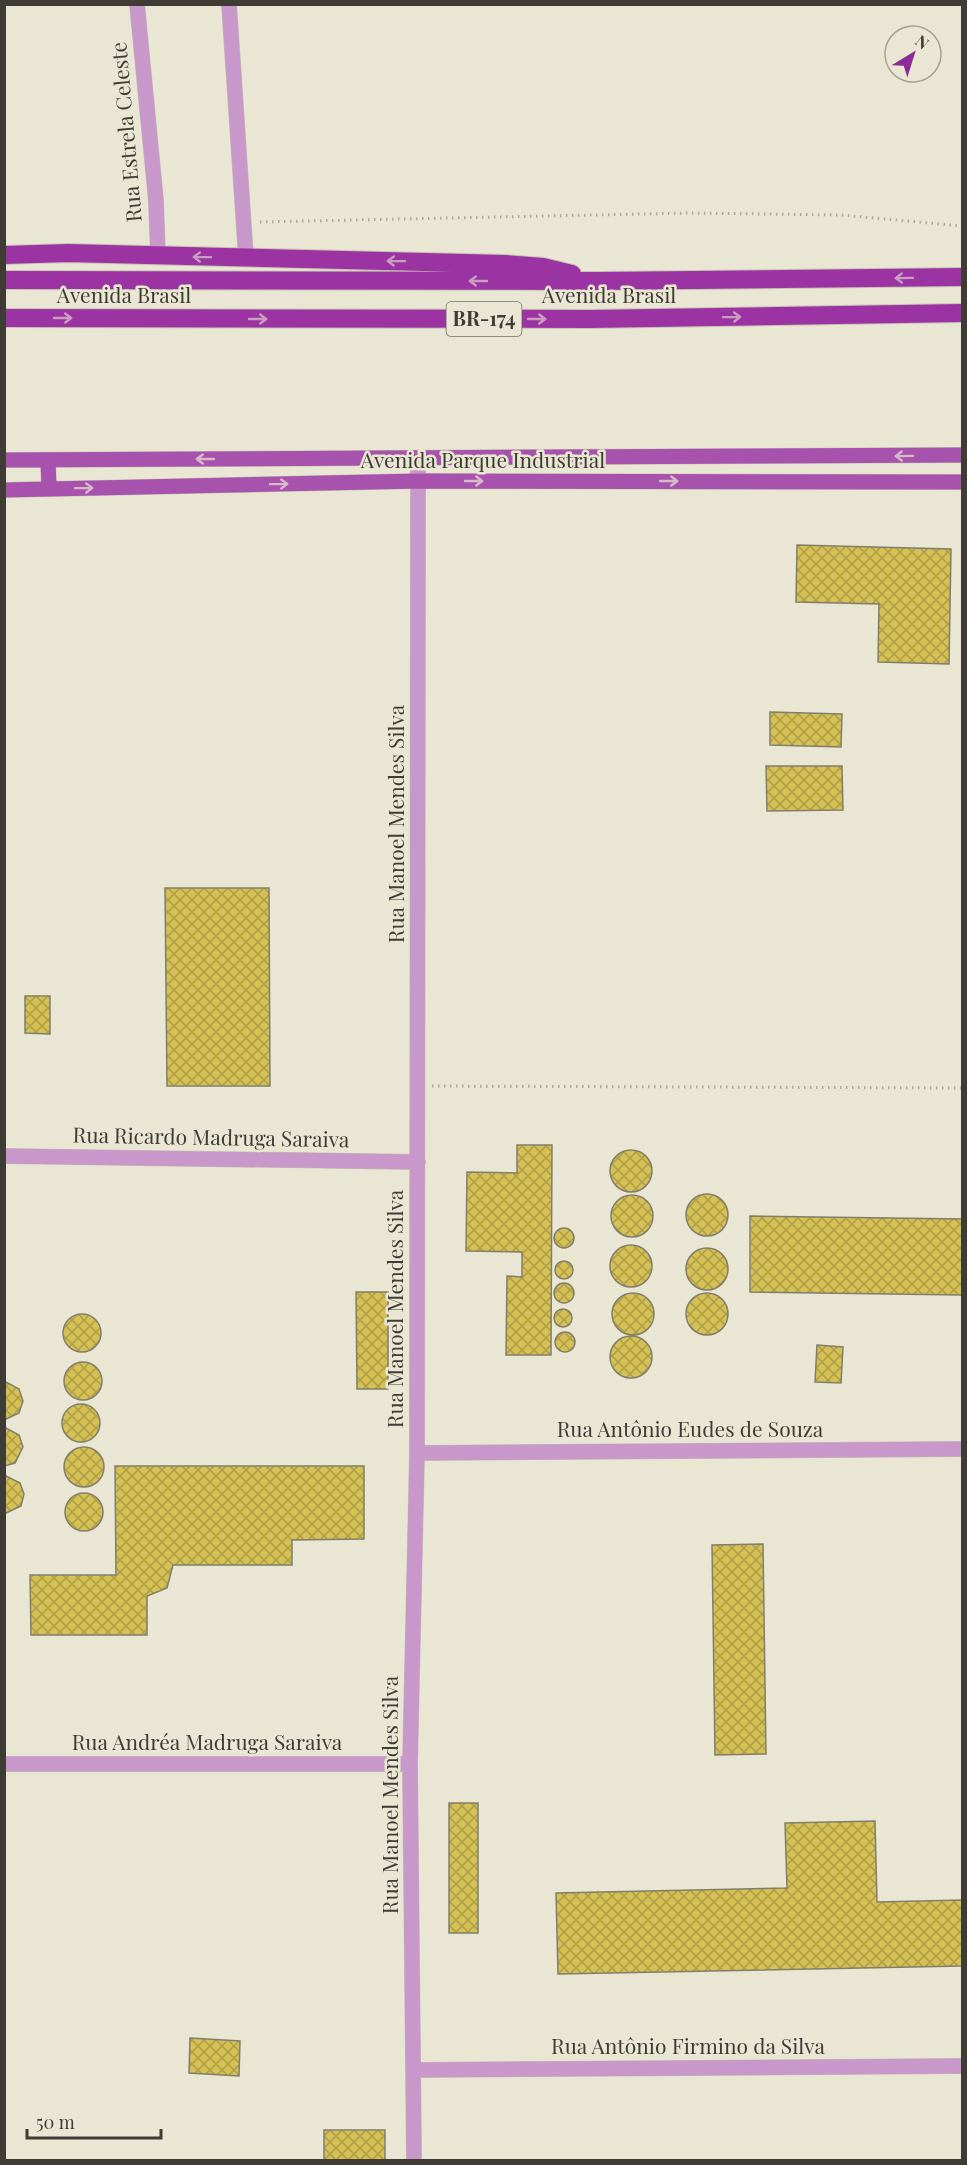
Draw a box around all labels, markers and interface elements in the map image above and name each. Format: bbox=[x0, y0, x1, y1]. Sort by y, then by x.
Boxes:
north arrow bbox=[883, 24, 943, 84]
text: N bbox=[912, 30, 934, 54]
street label: Rua Estrela Celeste bbox=[103, 41, 147, 223]
one-way arrow bbox=[192, 251, 212, 262]
one-way arrow bbox=[387, 256, 407, 267]
one-way arrow bbox=[895, 272, 915, 284]
one-way arrow bbox=[469, 275, 489, 287]
street label: Avenida Brasil bbox=[56, 280, 191, 308]
street label: Avenida Brasil bbox=[541, 280, 676, 308]
road number: BR-174 bbox=[446, 302, 522, 336]
one-way arrow bbox=[721, 311, 741, 323]
one-way arrow bbox=[52, 312, 72, 324]
one-way arrow bbox=[247, 313, 267, 325]
one-way arrow bbox=[526, 313, 546, 325]
street label: Avenida Parque Industrial bbox=[360, 445, 605, 473]
one-way arrow bbox=[895, 450, 915, 462]
one-way arrow bbox=[196, 453, 216, 465]
one-way arrow bbox=[463, 475, 483, 487]
one-way arrow bbox=[658, 475, 678, 487]
one-way arrow bbox=[268, 478, 288, 490]
one-way arrow bbox=[73, 483, 93, 494]
street label: Rua Manoel Mendes Silva bbox=[381, 704, 409, 943]
street label: Rua Ricardo Madruga Saraiva bbox=[73, 1120, 350, 1152]
street label: Rua Manoel Mendes Silva bbox=[380, 1189, 408, 1428]
street label: Rua Antônio Eudes de Souza bbox=[557, 1414, 824, 1442]
street label: Rua Manoel Mendes Silva bbox=[375, 1675, 403, 1914]
street label: Rua Andréa Madruga Saraiva bbox=[72, 1727, 343, 1755]
street label: Rua Antônio Firmino da Silva bbox=[551, 2031, 825, 2059]
scale bar bbox=[27, 2102, 160, 2140]
text: 50 m bbox=[36, 2110, 75, 2134]

